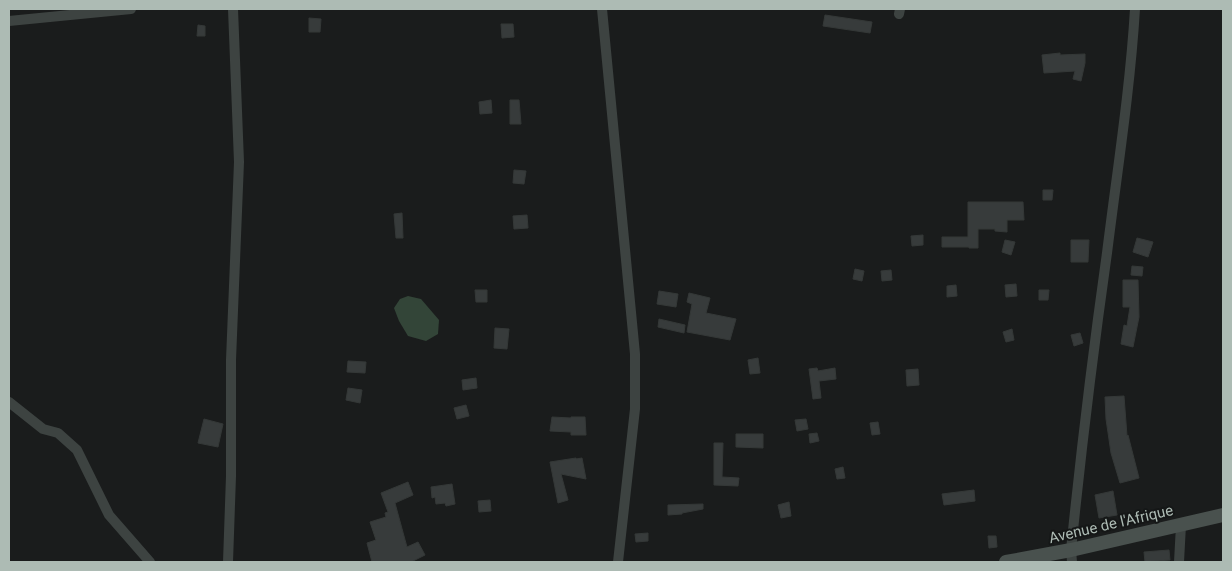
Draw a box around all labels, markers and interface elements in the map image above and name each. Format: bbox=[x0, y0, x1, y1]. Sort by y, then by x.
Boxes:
street label: Avenue de l'Afrique bbox=[1047, 501, 1175, 547]

